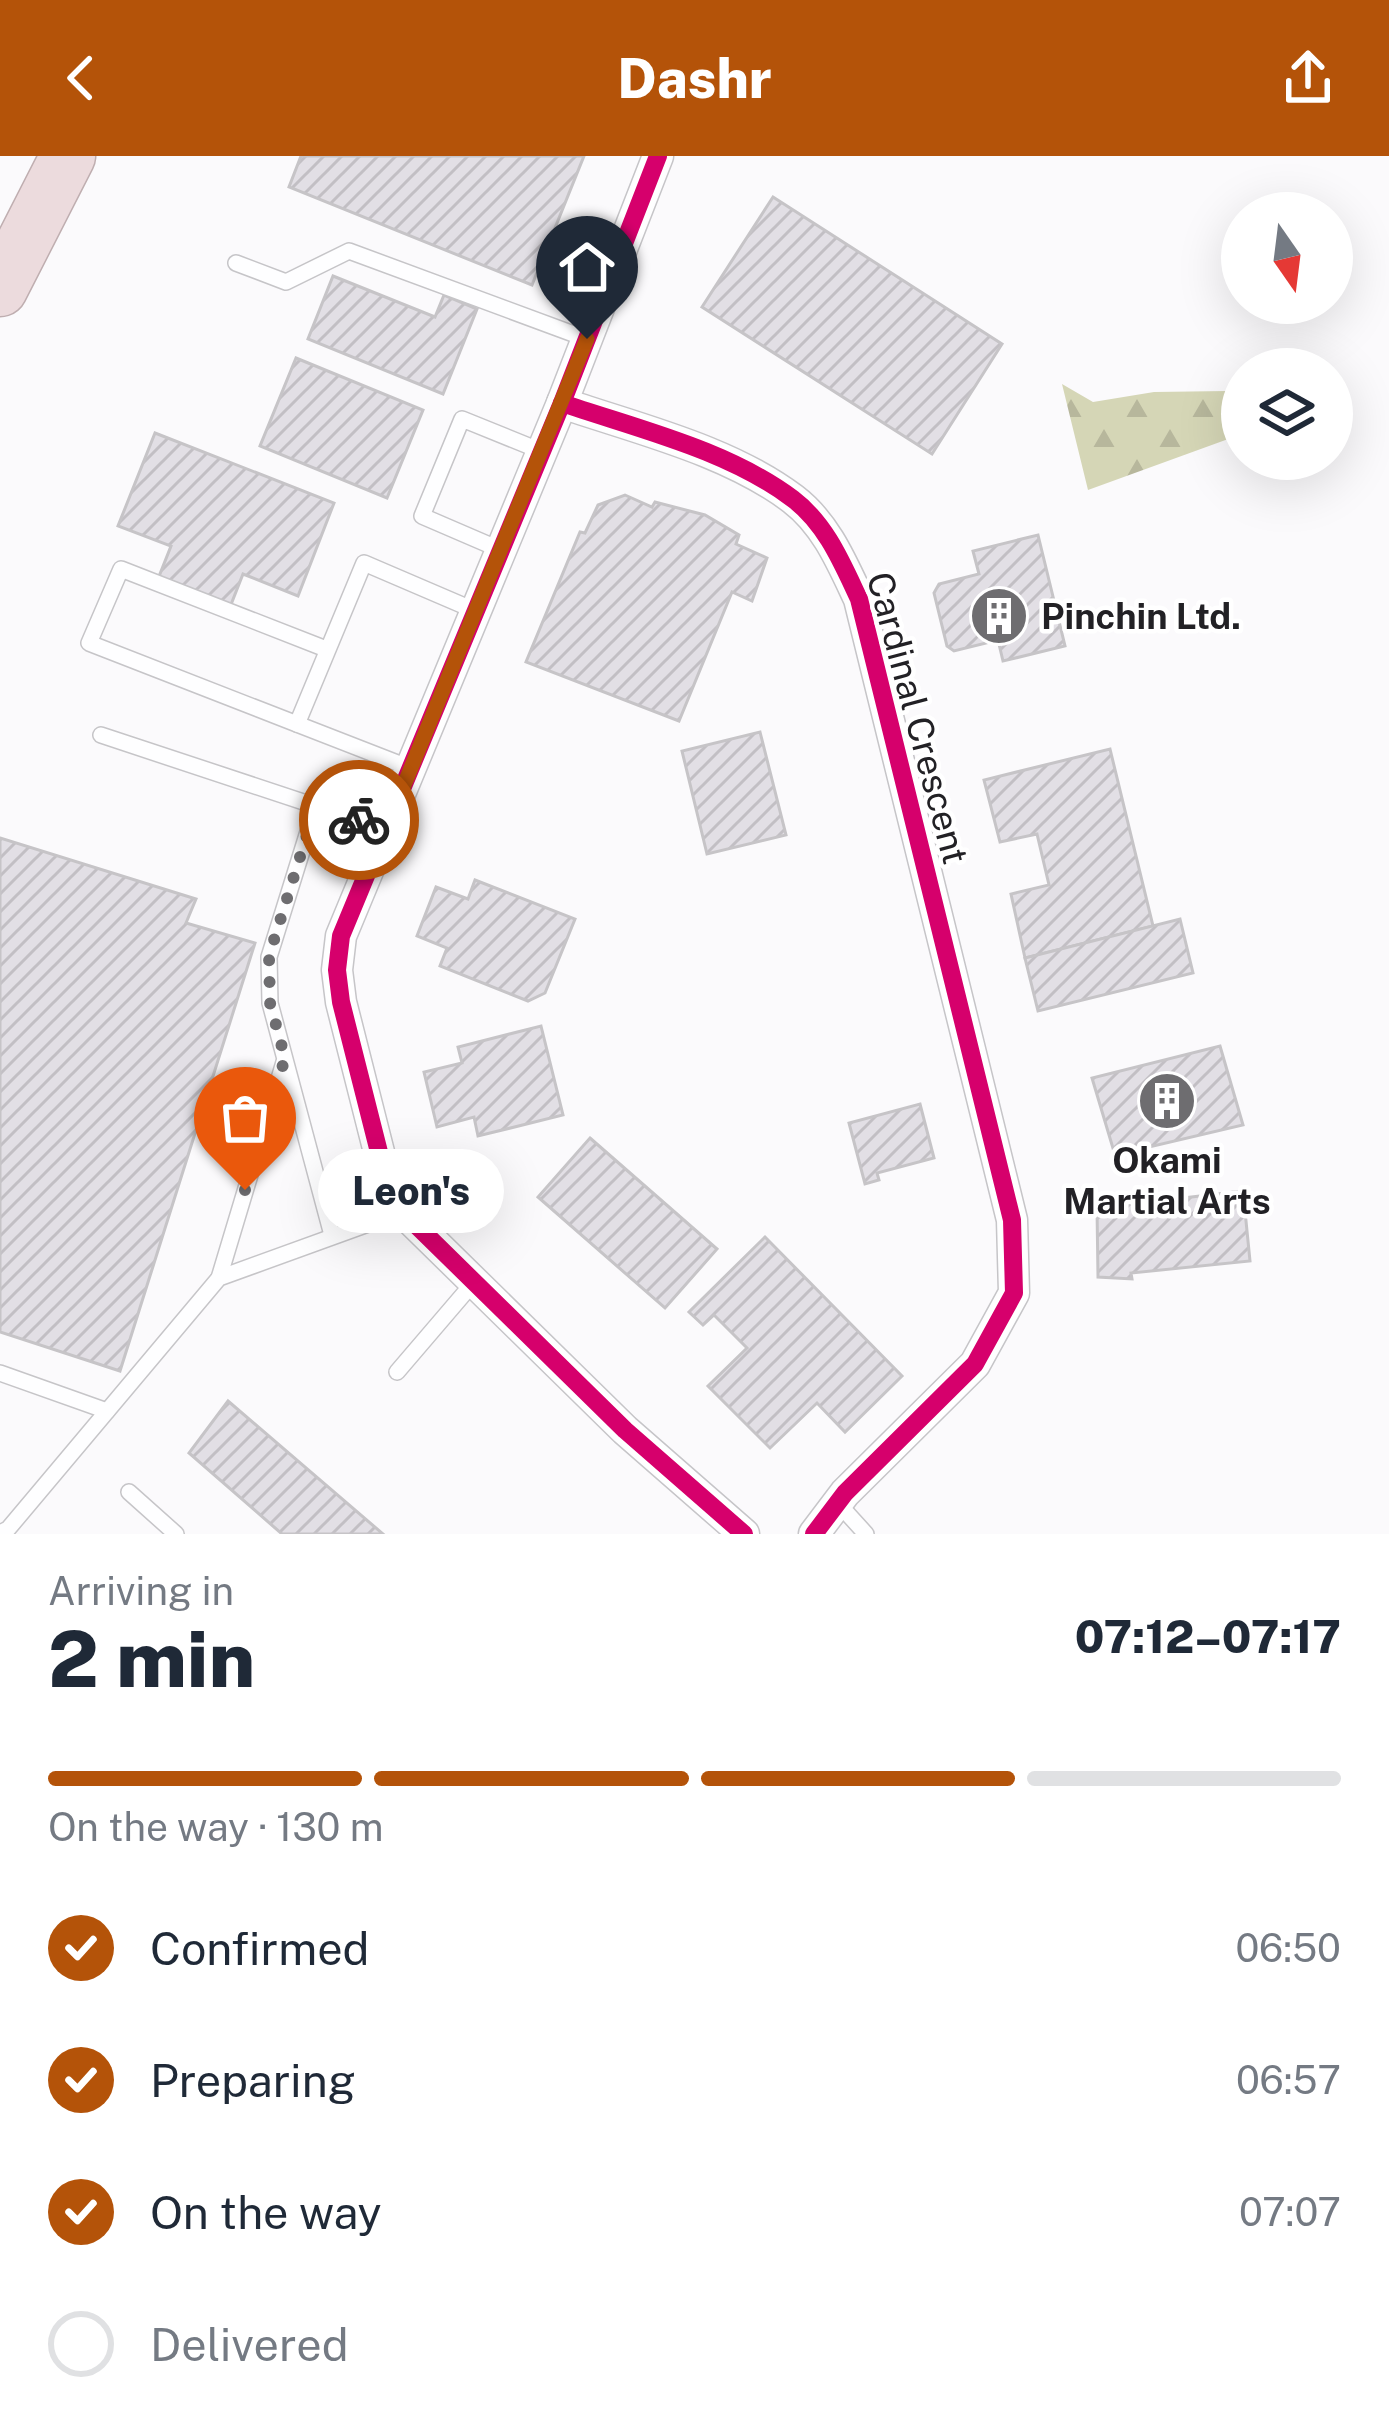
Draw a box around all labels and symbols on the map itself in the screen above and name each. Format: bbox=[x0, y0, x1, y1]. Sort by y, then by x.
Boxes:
north arrow bbox=[1221, 192, 1353, 324]
pin bbox=[536, 216, 638, 339]
street label: Cardinal Crescent bbox=[859, 568, 977, 868]
building icon: Pinchin Ltd. bbox=[968, 585, 1030, 647]
place label: Pinchin Ltd. bbox=[1041, 595, 1241, 637]
courier bbox=[299, 760, 419, 880]
pin bbox=[194, 1067, 296, 1190]
building icon: Okami Martial Arts bbox=[1136, 1070, 1198, 1132]
place label: Okami Martial Arts bbox=[1063, 1139, 1271, 1222]
callout: Leon's bbox=[317, 1148, 503, 1232]

